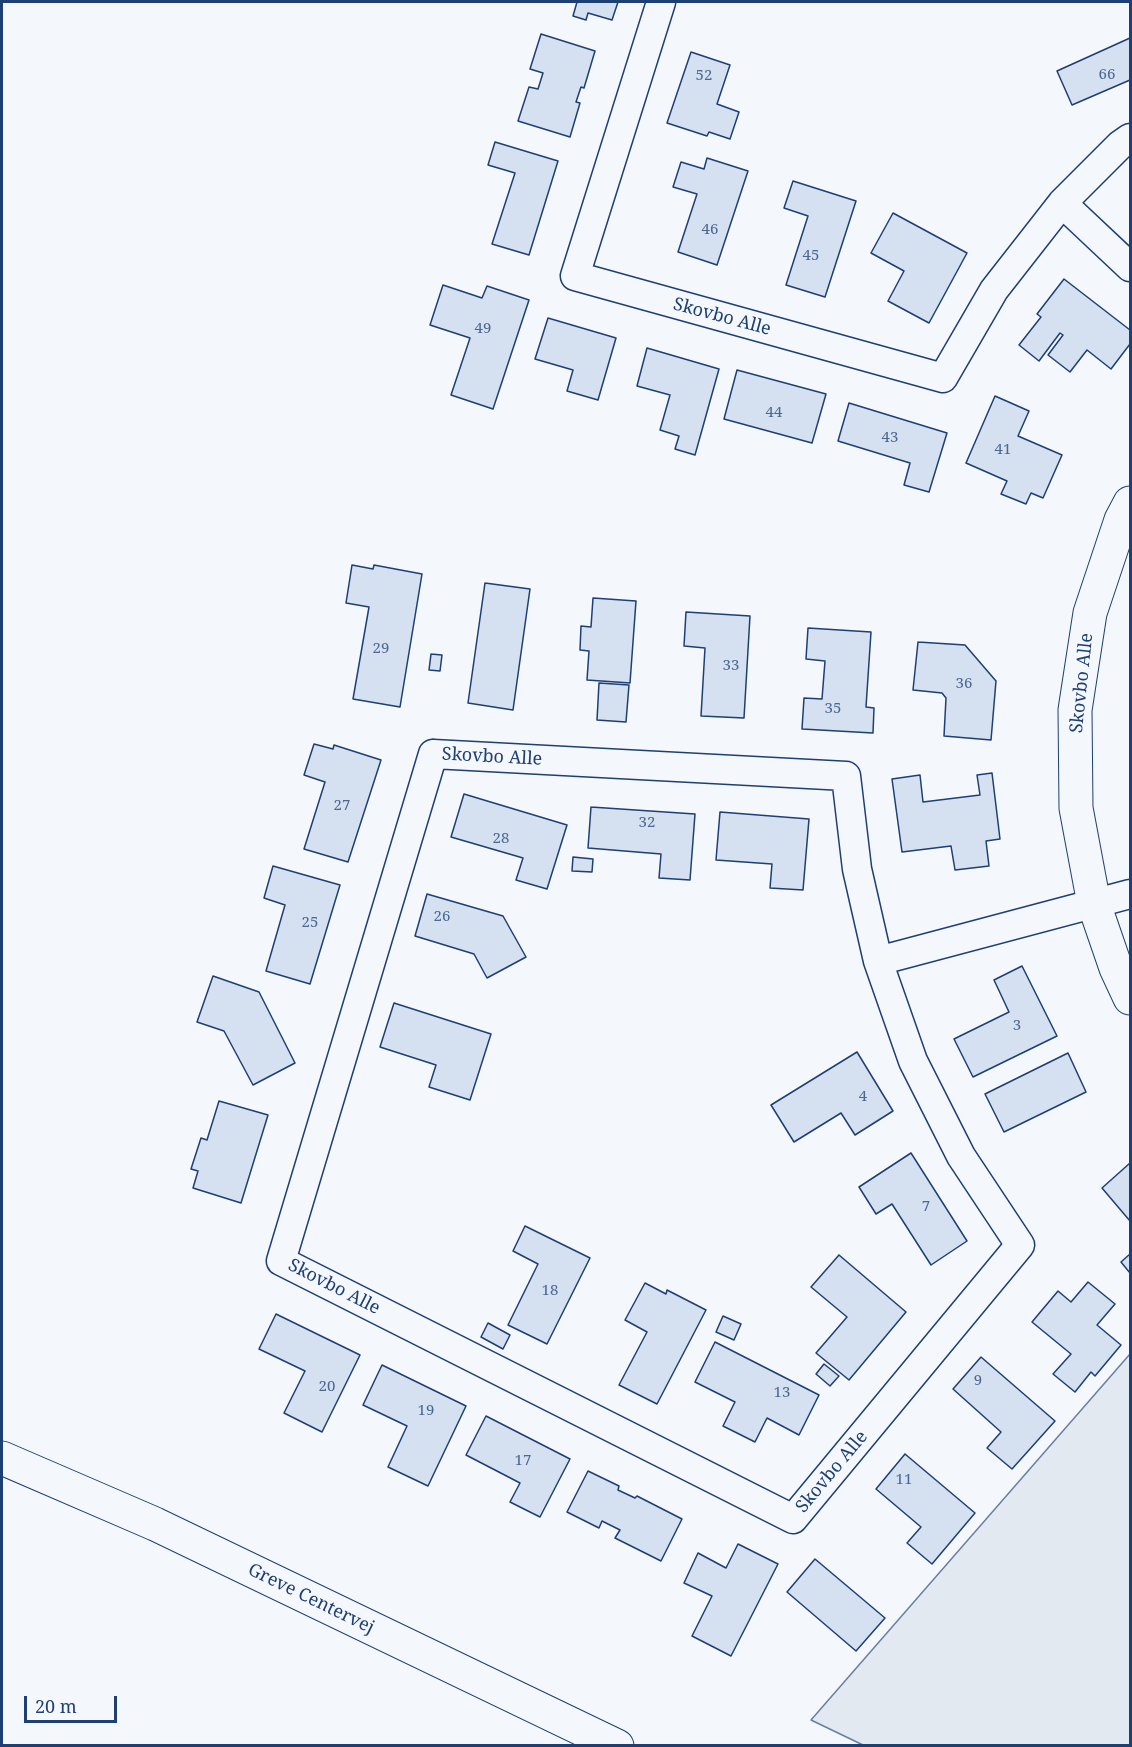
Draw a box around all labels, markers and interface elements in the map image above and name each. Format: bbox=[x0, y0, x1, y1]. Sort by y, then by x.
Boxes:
house number: 66 bbox=[1099, 66, 1115, 84]
house number: 52 bbox=[696, 67, 712, 85]
house number: 46 bbox=[702, 221, 718, 239]
house number: 45 bbox=[803, 247, 819, 265]
street label: Skovbo Alle bbox=[671, 294, 773, 340]
house number: 49 bbox=[475, 320, 491, 338]
house number: 44 bbox=[766, 404, 782, 422]
house number: 43 bbox=[882, 429, 898, 447]
house number: 41 bbox=[995, 441, 1011, 459]
street label: Skovbo Alle bbox=[1066, 632, 1098, 734]
house number: 29 bbox=[373, 640, 389, 658]
house number: 33 bbox=[723, 657, 739, 675]
house number: 36 bbox=[956, 675, 972, 693]
house number: 35 bbox=[825, 700, 841, 718]
street label: Skovbo Alle bbox=[441, 744, 543, 770]
house number: 27 bbox=[334, 797, 350, 815]
house number: 32 bbox=[639, 814, 655, 832]
house number: 28 bbox=[493, 830, 509, 848]
house number: 26 bbox=[434, 908, 450, 926]
house number: 25 bbox=[302, 914, 318, 932]
house number: 3 bbox=[1013, 1017, 1021, 1035]
house number: 4 bbox=[859, 1088, 867, 1106]
house number: 7 bbox=[922, 1198, 930, 1216]
street label: Skovbo Alle bbox=[284, 1255, 384, 1319]
house number: 18 bbox=[542, 1282, 558, 1300]
house number: 9 bbox=[974, 1372, 982, 1390]
house number: 20 bbox=[319, 1378, 335, 1396]
house number: 13 bbox=[774, 1384, 790, 1402]
house number: 19 bbox=[418, 1402, 434, 1420]
street label: Skovbo Alle bbox=[791, 1427, 873, 1517]
house number: 17 bbox=[515, 1452, 531, 1470]
house number: 11 bbox=[896, 1471, 912, 1489]
street label: Greve Centervej bbox=[244, 1559, 378, 1639]
scale bar bbox=[27, 1684, 120, 1722]
text: 20 m bbox=[35, 1694, 77, 1718]

